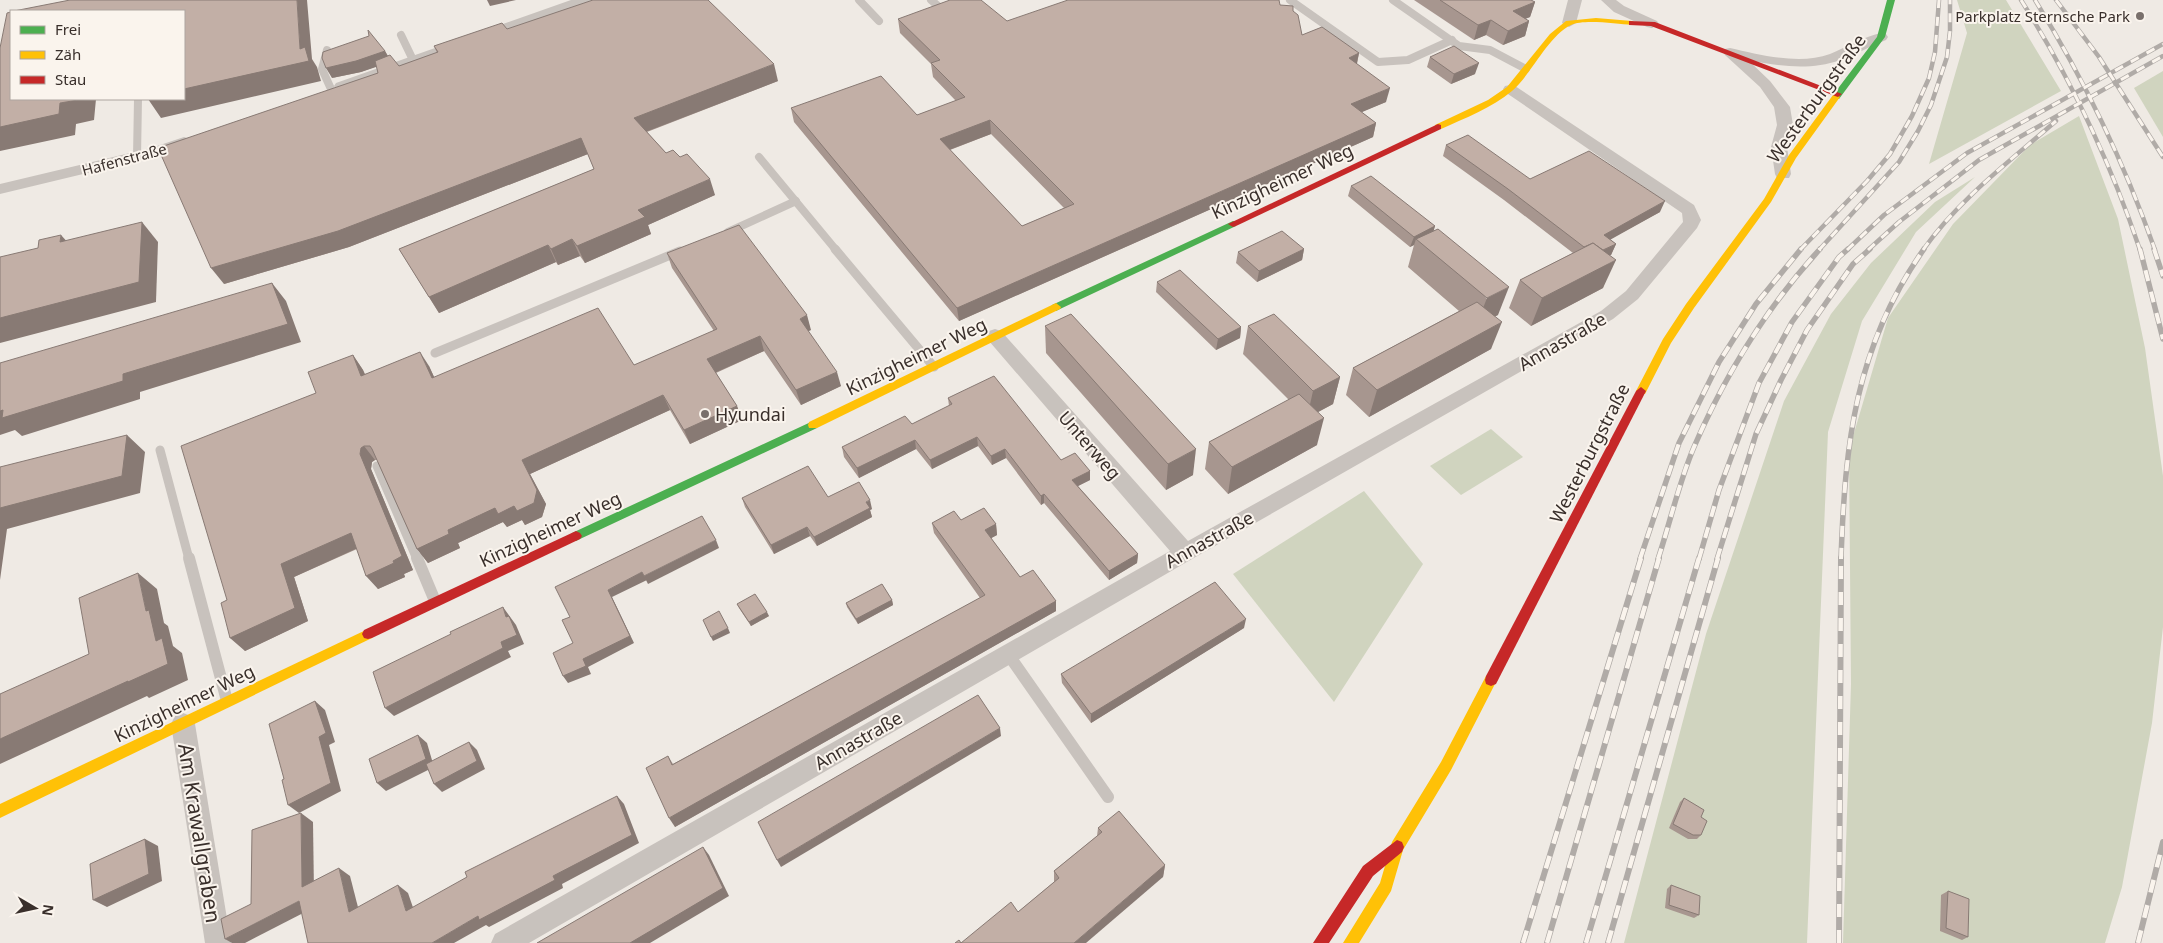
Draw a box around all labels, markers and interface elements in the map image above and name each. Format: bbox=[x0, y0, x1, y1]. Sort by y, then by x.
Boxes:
place label: Parkplatz Sternsche Park bbox=[1955, 6, 2130, 26]
legend bbox=[10, 10, 185, 100]
marker: Parkplatz Sternsche Park bbox=[2134, 10, 2146, 22]
text: Frei bbox=[55, 19, 81, 39]
street label: Westerburgstraße bbox=[1761, 29, 1871, 167]
text: Zäh bbox=[55, 44, 81, 64]
text: Stau bbox=[55, 69, 86, 89]
street label: Hafenstraße bbox=[79, 138, 169, 180]
street label: Kinzigheimer Weg bbox=[1207, 138, 1357, 224]
street label: Annastraße bbox=[1514, 306, 1610, 376]
street label: Kinzigheimer Weg bbox=[842, 312, 990, 400]
street label: Westerburgstraße bbox=[1543, 379, 1635, 527]
place label: Hyundai bbox=[715, 402, 786, 426]
street label: Unterweg bbox=[1053, 406, 1127, 484]
marker: Hyundai bbox=[699, 408, 711, 420]
street label: Kinzigheimer Weg bbox=[475, 486, 625, 572]
street label: Annastraße bbox=[1160, 505, 1258, 573]
street label: Kinzigheimer Weg bbox=[110, 659, 258, 747]
street label: Annastraße bbox=[810, 705, 906, 775]
street label: Am Krawallgraben bbox=[172, 741, 228, 925]
north arrow bbox=[10, 883, 60, 933]
text: N bbox=[38, 903, 59, 917]

